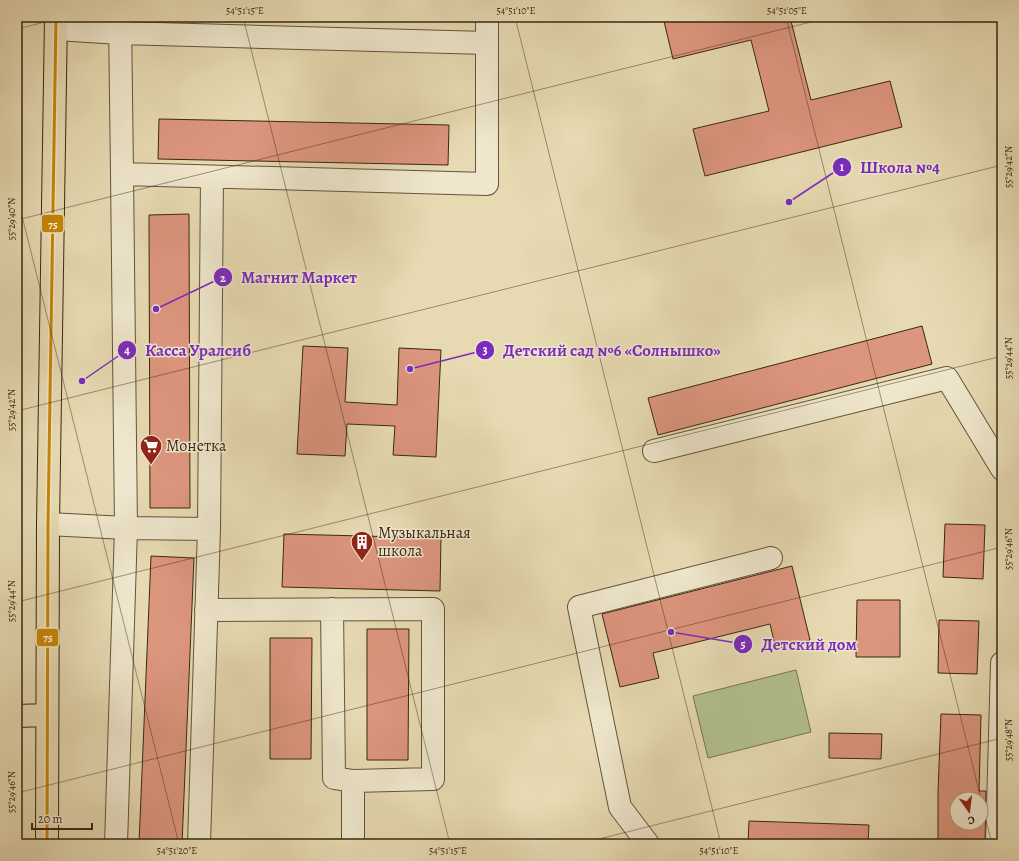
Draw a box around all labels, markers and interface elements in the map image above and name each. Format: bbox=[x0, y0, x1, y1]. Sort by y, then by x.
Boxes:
text: 54°51'15"E bbox=[226, 4, 264, 17]
text: 54°51'10"E bbox=[497, 4, 536, 17]
text: 54°51'05"E bbox=[767, 4, 807, 17]
text: 55°29'42"N bbox=[1002, 146, 1015, 188]
callout: Школа №4 bbox=[832, 152, 948, 181]
text: Школа №4 bbox=[860, 156, 940, 179]
text: 1 bbox=[840, 159, 845, 175]
text: 55°29'40"N bbox=[5, 198, 18, 240]
line badge: 75 bbox=[41, 214, 64, 233]
text: 75 bbox=[48, 217, 58, 232]
callout: Магнит Маркет bbox=[213, 263, 365, 292]
text: Магнит Маркет bbox=[241, 266, 357, 289]
text: 2 bbox=[220, 270, 226, 286]
callout: Касса Уралсиб bbox=[117, 335, 259, 364]
callout: Детский сад №6 «Солнышко» bbox=[475, 335, 729, 364]
text: 55°29'44"N bbox=[1002, 337, 1015, 379]
text: Касса Уралсиб bbox=[145, 339, 251, 362]
text: Детский сад №6 «Солнышко» bbox=[503, 339, 721, 362]
text: 4 bbox=[124, 342, 130, 358]
text: 3 bbox=[482, 342, 488, 358]
text: 55°29'42"N bbox=[5, 389, 18, 431]
supermarket icon: Монетка bbox=[138, 433, 164, 466]
place label: Монетка bbox=[166, 435, 227, 457]
place label: Музыкальная школа bbox=[378, 522, 471, 562]
text: 55°29'46"N bbox=[1002, 528, 1015, 570]
building icon: Музыкальная школа bbox=[349, 529, 375, 562]
text: 55°29'44"N bbox=[5, 580, 18, 622]
line badge: 75 bbox=[36, 628, 59, 647]
text: 75 bbox=[43, 630, 53, 645]
callout: Детский дом bbox=[733, 630, 865, 659]
text: Детский дом bbox=[761, 633, 857, 656]
text: 5 bbox=[740, 636, 746, 652]
text: 55°29'48"N bbox=[1002, 719, 1015, 761]
text: 55°29'46"N bbox=[5, 771, 18, 813]
north arrow bbox=[949, 791, 989, 831]
scale bar bbox=[32, 805, 92, 831]
text: 20 m bbox=[38, 811, 62, 827]
text: С bbox=[966, 812, 976, 828]
text: 54°51'20"E bbox=[157, 844, 197, 857]
text: 54°51'15"E bbox=[429, 844, 467, 857]
text: 54°51'10"E bbox=[700, 844, 739, 857]

